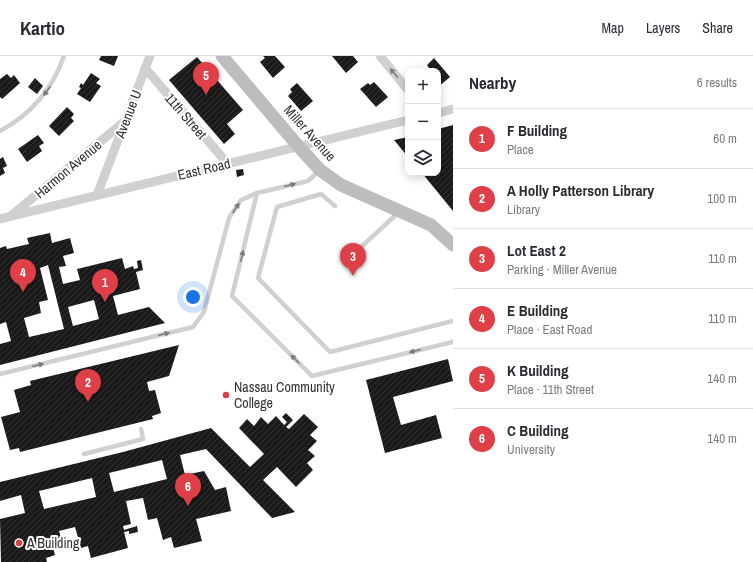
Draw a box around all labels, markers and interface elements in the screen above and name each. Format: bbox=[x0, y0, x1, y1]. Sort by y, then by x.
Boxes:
text: Kartio bbox=[20, 15, 65, 41]
text: Map bbox=[602, 19, 624, 37]
text: Layers bbox=[646, 19, 680, 37]
text: Share bbox=[702, 19, 733, 37]
pin: 5 bbox=[193, 62, 219, 95]
one-way arrow bbox=[389, 67, 398, 78]
map controls bbox=[405, 68, 441, 176]
button: + bbox=[405, 68, 441, 104]
text: Nearby bbox=[469, 71, 516, 94]
text: 6 results bbox=[697, 74, 737, 91]
one-way arrow bbox=[43, 85, 51, 96]
street label: Avenue U bbox=[110, 87, 145, 142]
street label: 11th Street bbox=[161, 89, 211, 143]
street label: Miller Avenue bbox=[280, 101, 340, 165]
button: − bbox=[405, 104, 441, 140]
text: F Building bbox=[507, 120, 567, 141]
text: 1 bbox=[479, 130, 485, 147]
text: 60 m bbox=[713, 130, 737, 147]
street label: Harmon Avenue bbox=[31, 136, 105, 202]
button: layers bbox=[405, 140, 441, 176]
text: Place bbox=[507, 141, 534, 158]
street label: East Road bbox=[176, 154, 232, 184]
text: A Holly Patterson Library bbox=[507, 180, 654, 201]
one-way arrow bbox=[285, 182, 297, 188]
text: 2 bbox=[479, 190, 485, 207]
text: 100 m bbox=[707, 190, 737, 207]
text: Library bbox=[507, 201, 540, 218]
one-way arrow bbox=[232, 203, 240, 213]
text: Lot East 2 bbox=[507, 240, 566, 261]
pin: 3 bbox=[340, 243, 366, 276]
one-way arrow bbox=[240, 250, 246, 262]
text: 3 bbox=[479, 250, 485, 267]
text: 110 m bbox=[708, 250, 737, 267]
pin: 4 bbox=[10, 259, 36, 292]
text: Parking · Miller Avenue bbox=[507, 261, 617, 278]
pin: 1 bbox=[92, 269, 118, 302]
your location bbox=[183, 287, 203, 307]
text: E Building bbox=[507, 300, 568, 321]
text: 4 bbox=[479, 310, 485, 327]
text: 110 m bbox=[708, 310, 737, 327]
text: Place · East Road bbox=[507, 321, 592, 338]
one-way arrow bbox=[158, 331, 170, 337]
one-way arrow bbox=[409, 349, 421, 355]
one-way arrow bbox=[290, 354, 300, 364]
text: K Building bbox=[507, 360, 569, 381]
one-way arrow bbox=[32, 361, 44, 367]
pin: 2 bbox=[75, 369, 101, 402]
text: 5 bbox=[479, 370, 485, 387]
text: 140 m bbox=[707, 370, 737, 387]
place label: Nassau Community College bbox=[234, 378, 335, 412]
text: Place · 11th Street bbox=[507, 381, 594, 398]
marker: Nassau Community College bbox=[221, 390, 231, 400]
text: C Building bbox=[507, 420, 569, 441]
text: 6 bbox=[479, 430, 485, 447]
text: 140 m bbox=[707, 430, 737, 447]
text: University bbox=[507, 441, 555, 458]
pin: 6 bbox=[175, 473, 201, 506]
place label: A Building bbox=[26, 534, 80, 552]
marker: A Building bbox=[14, 538, 24, 548]

